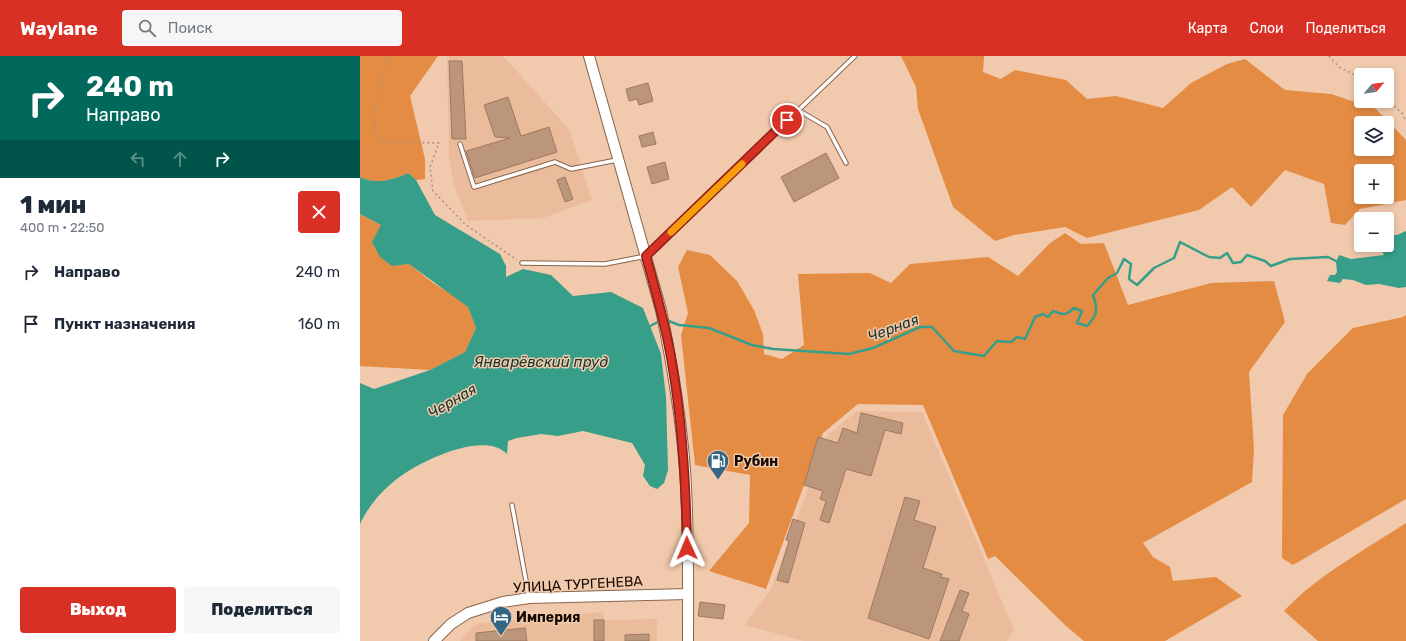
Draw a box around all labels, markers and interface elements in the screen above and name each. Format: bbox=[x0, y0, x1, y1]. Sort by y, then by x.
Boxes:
search box bbox=[122, 10, 402, 46]
text: Waylane bbox=[20, 17, 98, 40]
icon: search bbox=[136, 17, 158, 39]
text: Поиск bbox=[168, 19, 213, 37]
text: Карта bbox=[1188, 20, 1228, 37]
text: Слои bbox=[1250, 20, 1284, 37]
text: Поделиться bbox=[1306, 20, 1386, 37]
north arrow bbox=[1354, 68, 1394, 108]
map controls bbox=[1354, 68, 1394, 252]
text: 240 m bbox=[86, 70, 174, 103]
icon: right bbox=[20, 72, 72, 124]
pin bbox=[770, 103, 804, 137]
text: Направо bbox=[86, 104, 161, 126]
icon: arrive bbox=[776, 109, 798, 131]
button: layers bbox=[1354, 116, 1394, 156]
icon: left bbox=[127, 148, 149, 170]
icon: ahead bbox=[169, 148, 191, 170]
icon: right bbox=[211, 148, 233, 170]
button: + bbox=[1354, 164, 1394, 204]
text: 1 мин bbox=[20, 191, 86, 219]
button: close bbox=[298, 191, 340, 233]
button: − bbox=[1354, 212, 1394, 252]
text: 400 m · 22:50 bbox=[20, 220, 105, 235]
icon: right bbox=[20, 261, 42, 283]
text: Направо bbox=[54, 263, 120, 281]
text: 240 m bbox=[295, 263, 340, 281]
water label: Черная bbox=[865, 310, 921, 346]
icon: arrive bbox=[20, 313, 42, 335]
text: Пункт назначения bbox=[54, 315, 196, 333]
text: 160 m bbox=[298, 315, 340, 333]
water label: Январёвский пруд bbox=[474, 353, 608, 371]
water label: Черная bbox=[424, 380, 480, 422]
fuel station icon: Рубин bbox=[705, 448, 731, 481]
place label: Рубин bbox=[734, 453, 778, 470]
position arrow bbox=[666, 527, 708, 569]
street label: УЛИЦА ТУРГЕНЕВА bbox=[513, 573, 644, 596]
button: Выход bbox=[20, 587, 176, 633]
button: Поделиться bbox=[184, 587, 340, 633]
hotel icon: Империя bbox=[488, 604, 514, 637]
place label: Империя bbox=[516, 609, 580, 626]

